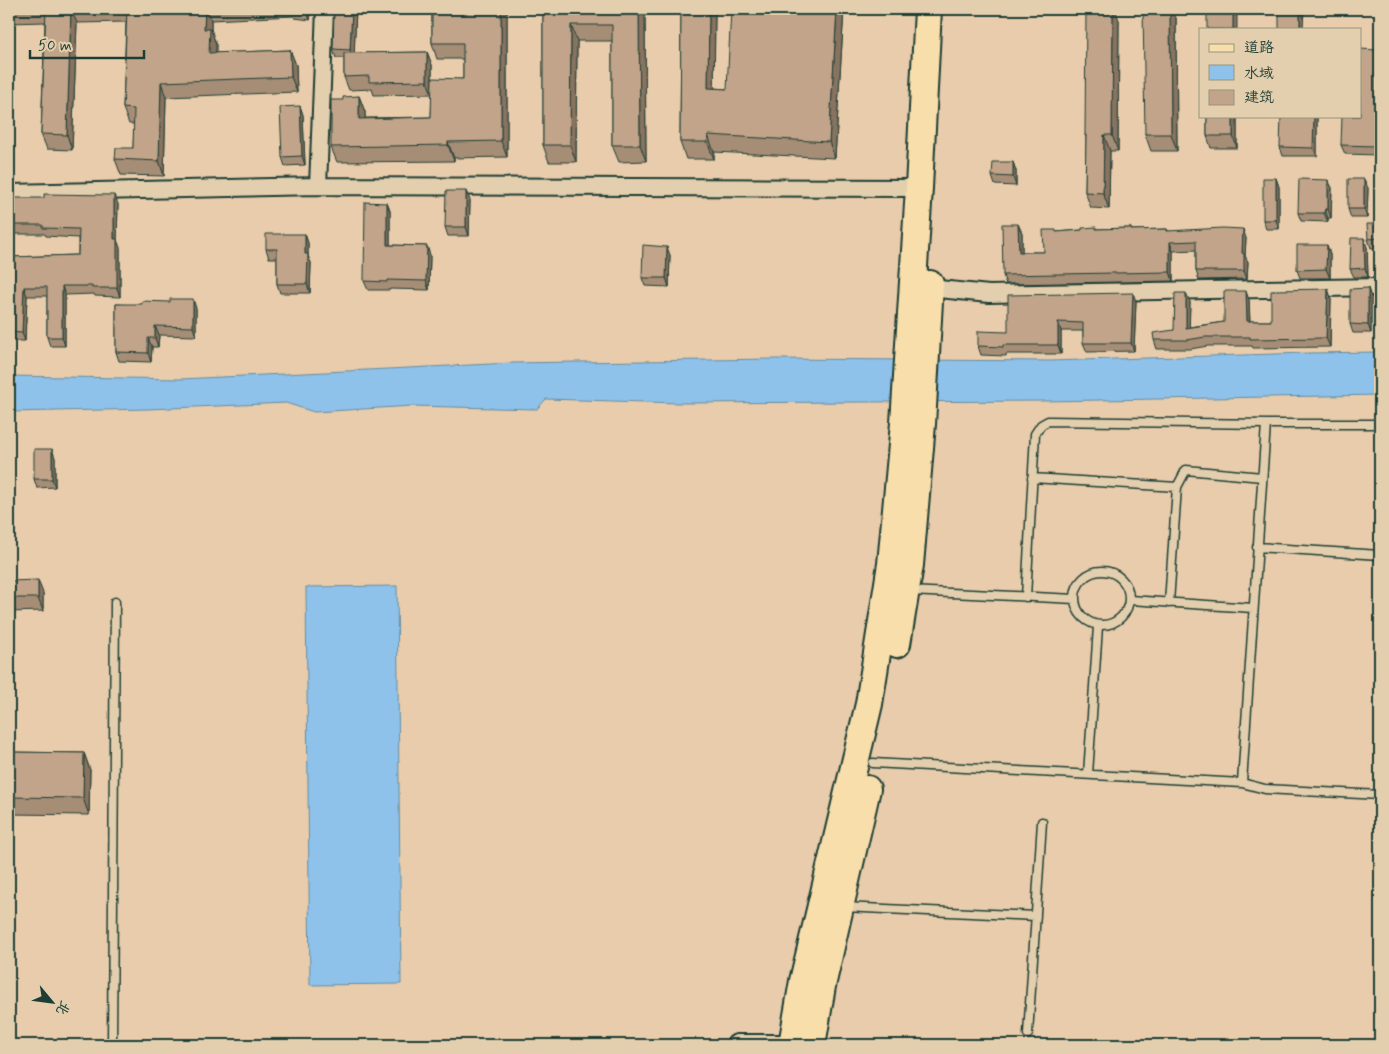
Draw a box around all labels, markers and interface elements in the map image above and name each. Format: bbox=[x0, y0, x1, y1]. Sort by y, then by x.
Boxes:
scale bar bbox=[30, 28, 144, 60]
legend bbox=[1199, 28, 1362, 118]
text: 50 m bbox=[38, 36, 72, 56]
text: 道路 bbox=[1244, 38, 1274, 58]
text: 水域 bbox=[1244, 64, 1274, 84]
text: 建筑 bbox=[1244, 88, 1274, 108]
north arrow bbox=[28, 976, 78, 1026]
text: 北 bbox=[51, 997, 74, 1018]

